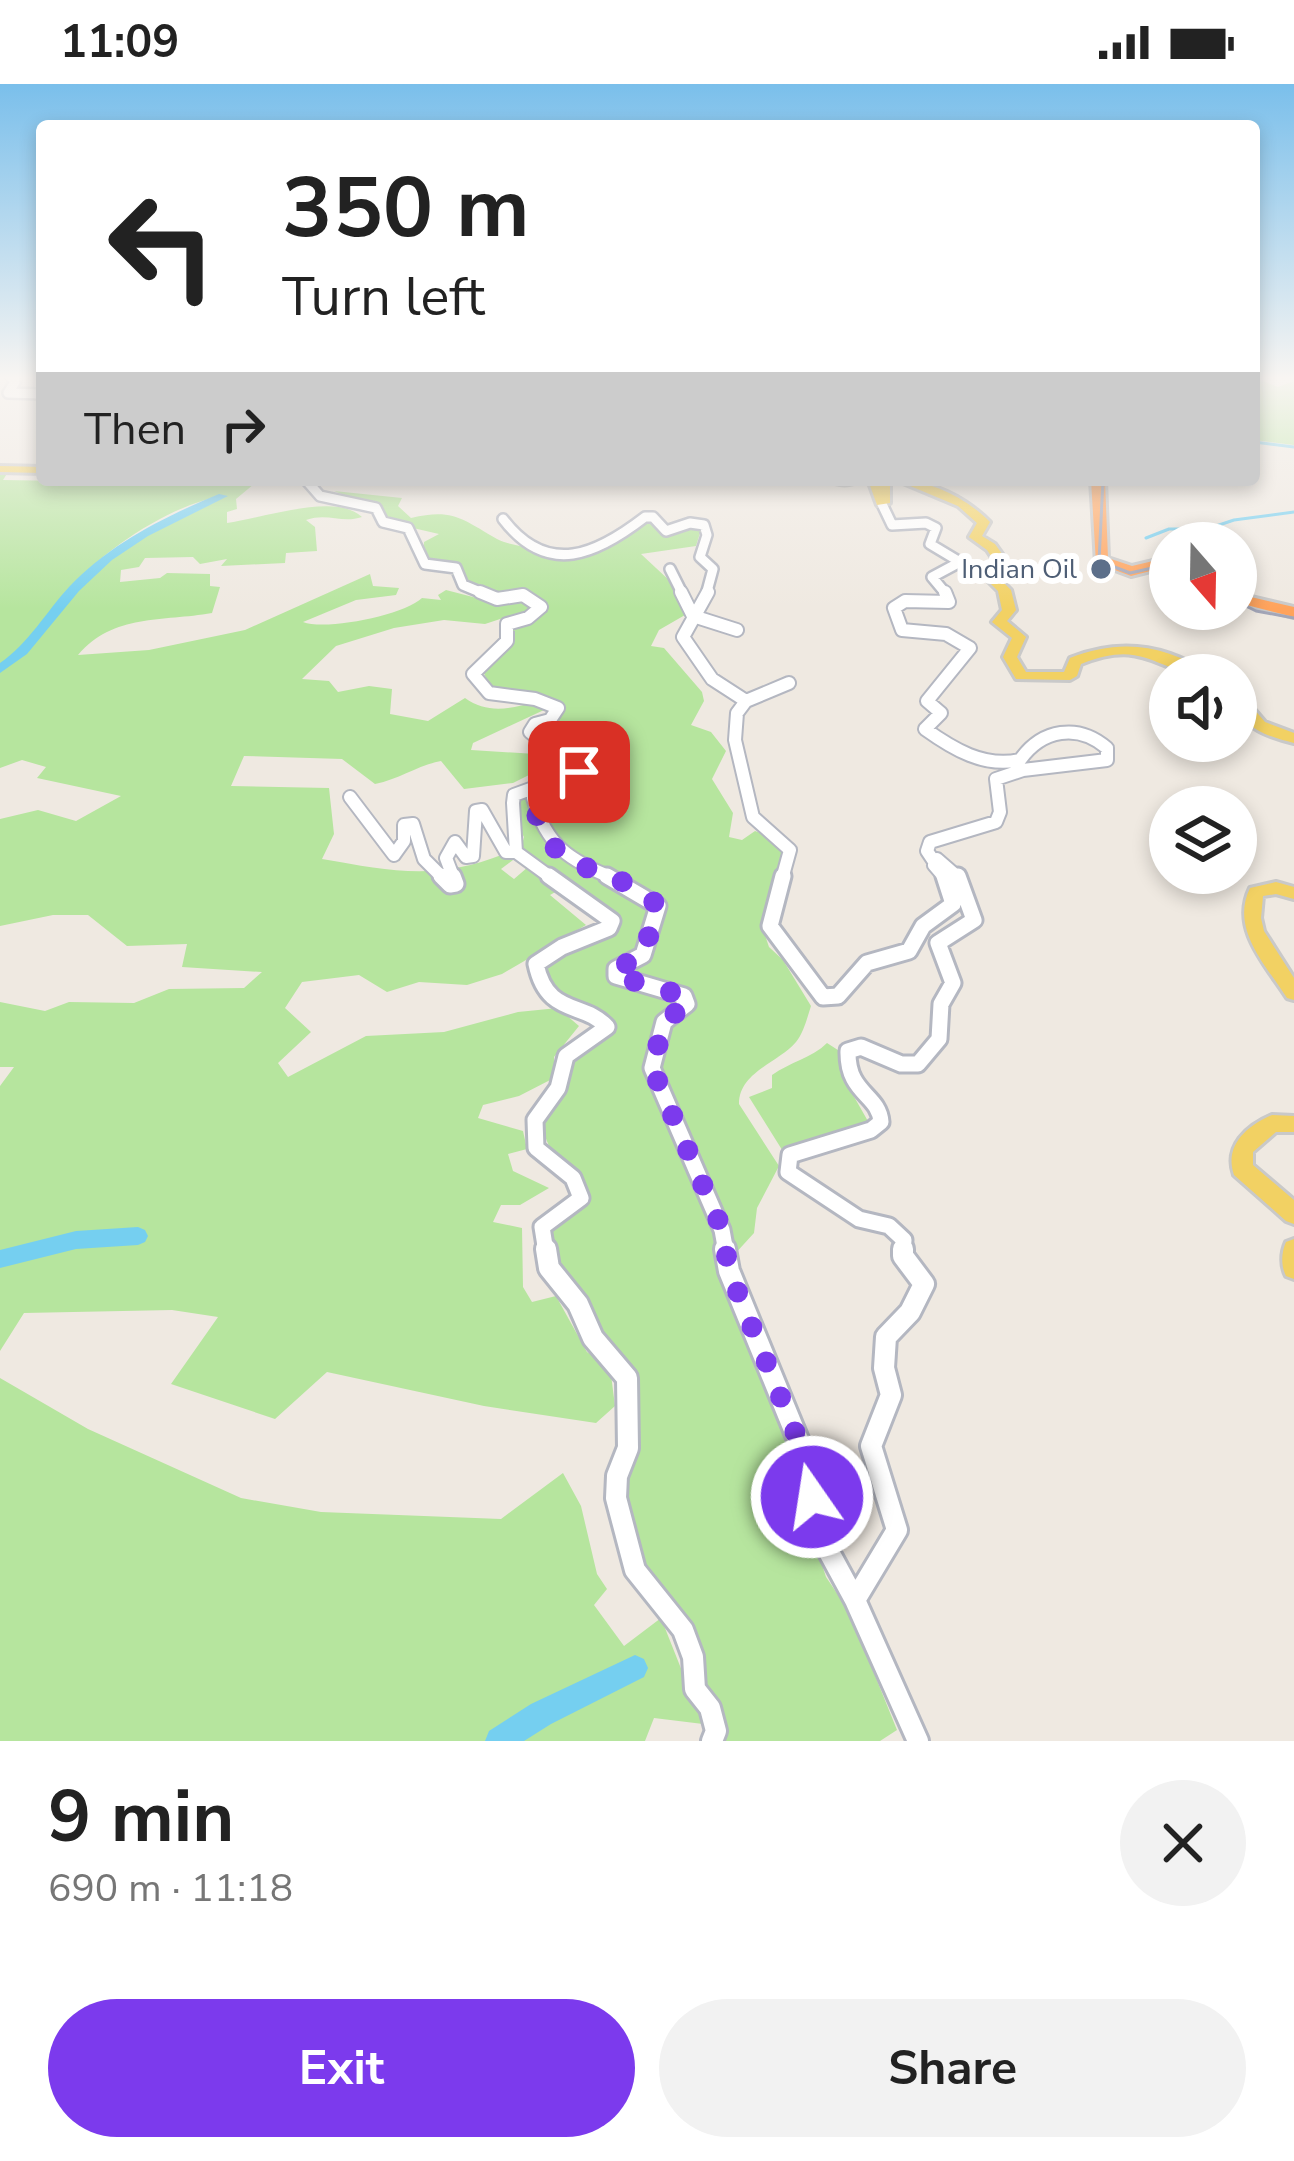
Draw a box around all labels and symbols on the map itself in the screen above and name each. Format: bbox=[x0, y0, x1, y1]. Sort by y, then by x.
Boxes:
north arrow bbox=[1149, 522, 1257, 630]
place label: Indian Oil bbox=[961, 551, 1077, 588]
marker: Indian Oil bbox=[1088, 556, 1114, 582]
pin bbox=[528, 721, 630, 823]
position arrow bbox=[749, 1434, 875, 1560]

